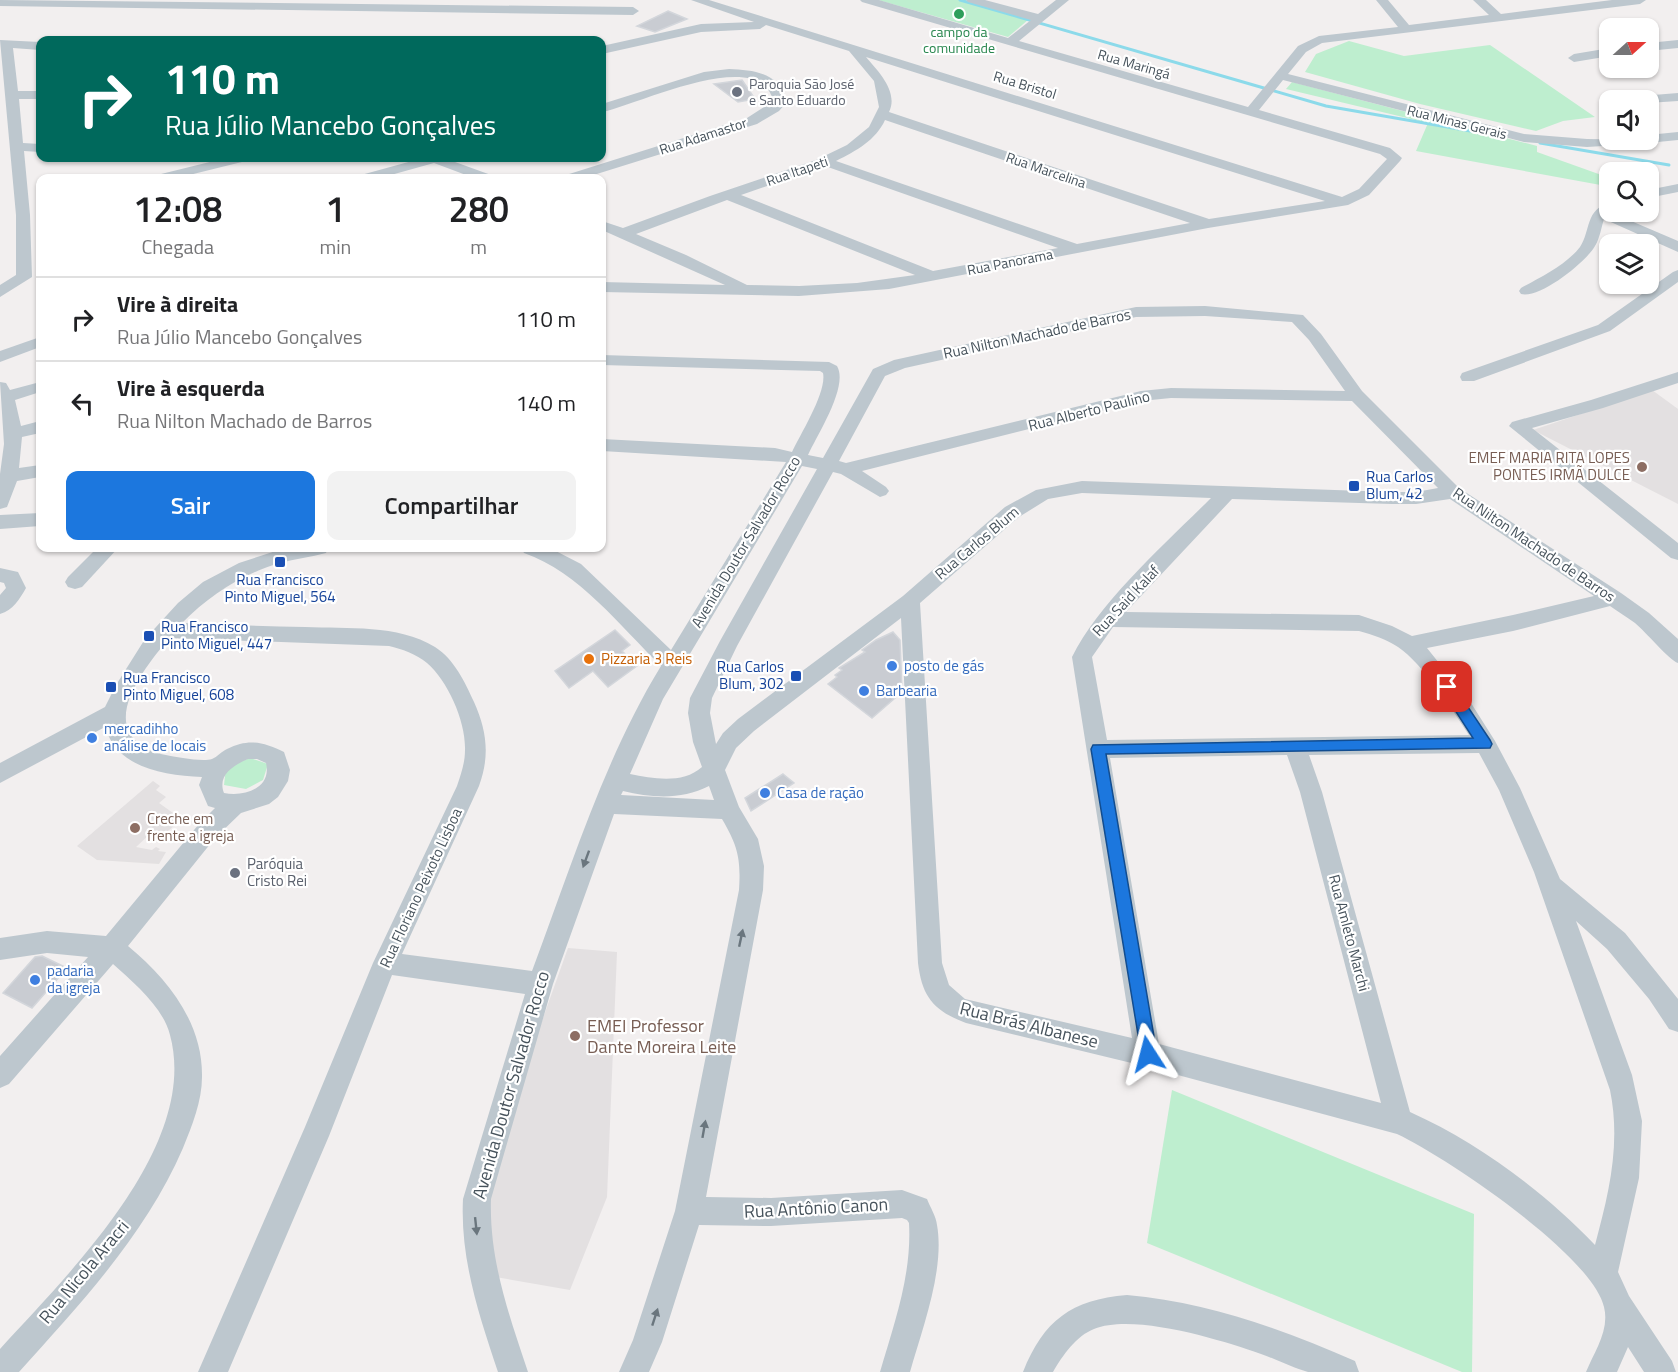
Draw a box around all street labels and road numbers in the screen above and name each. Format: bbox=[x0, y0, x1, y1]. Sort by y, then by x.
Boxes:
street label: Rua Maringá bbox=[1095, 43, 1173, 84]
street label: Rua Bristol bbox=[991, 65, 1059, 104]
street label: Rua Minas Gerais bbox=[1405, 99, 1509, 144]
street label: Rua Adamastor bbox=[656, 111, 750, 160]
street label: Rua Marcelina bbox=[1003, 146, 1089, 193]
street label: Rua Itapeti bbox=[763, 150, 830, 191]
street label: Rua Panorama bbox=[965, 243, 1055, 280]
street label: Rua Nilton Machado de Barros bbox=[941, 302, 1133, 365]
street label: Rua Alberto Paulino bbox=[1026, 384, 1152, 437]
street label: Avenida Doutor Salvador Rocco bbox=[685, 452, 806, 632]
street label: Rua Nilton Machado de Barros bbox=[1448, 482, 1620, 608]
street label: Rua Carlos Blum bbox=[930, 500, 1024, 585]
street label: Rua Said Kalaf bbox=[1086, 560, 1165, 641]
street label: Rua Floriano Peixoto Lisboa bbox=[373, 804, 468, 971]
street label: Rua Amleto Marchi bbox=[1323, 872, 1376, 994]
street label: Avenida Doutor Salvador Rocco bbox=[465, 968, 556, 1202]
street label: Rua Brás Albanese bbox=[957, 994, 1101, 1055]
street label: Rua Antônio Canon bbox=[743, 1190, 889, 1225]
street label: Rua Nicola Aracri bbox=[32, 1214, 135, 1329]

